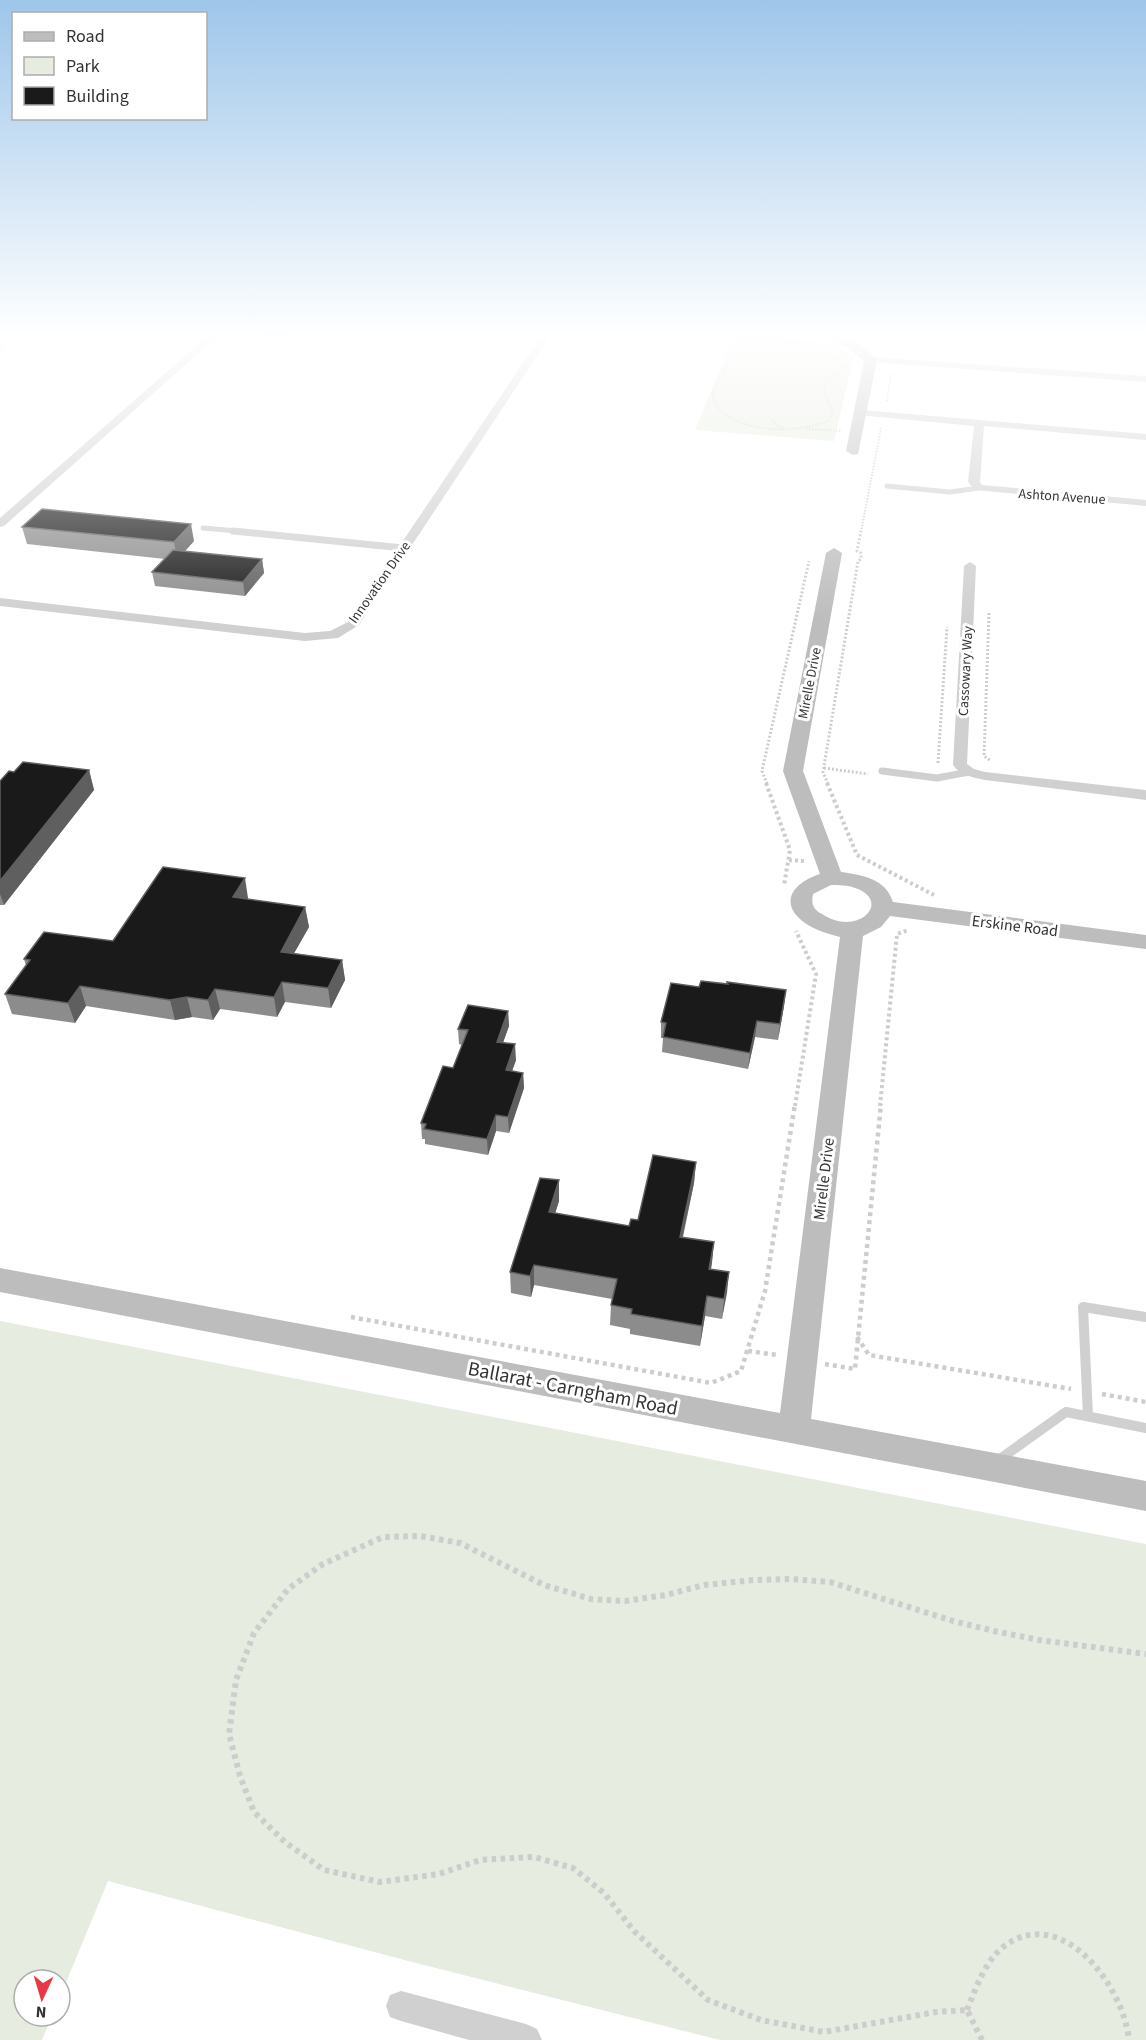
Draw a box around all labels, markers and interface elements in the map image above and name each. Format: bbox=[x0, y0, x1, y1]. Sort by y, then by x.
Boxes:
legend bbox=[12, 12, 207, 120]
text: Road bbox=[66, 24, 105, 49]
text: Park bbox=[66, 54, 100, 79]
text: Building bbox=[66, 84, 129, 109]
street label: Ashton Avenue bbox=[1018, 484, 1106, 510]
street label: Innovation Drive bbox=[344, 537, 416, 628]
street label: Cassowary Way bbox=[954, 625, 978, 717]
street label: Mirelle Drive bbox=[793, 646, 827, 721]
street label: Erskine Road bbox=[971, 910, 1059, 942]
street label: Mirelle Drive bbox=[808, 1137, 840, 1222]
street label: Ballarat - Carngham Road bbox=[465, 1355, 680, 1423]
north arrow bbox=[12, 1968, 72, 2028]
text: N bbox=[35, 2001, 47, 2023]

